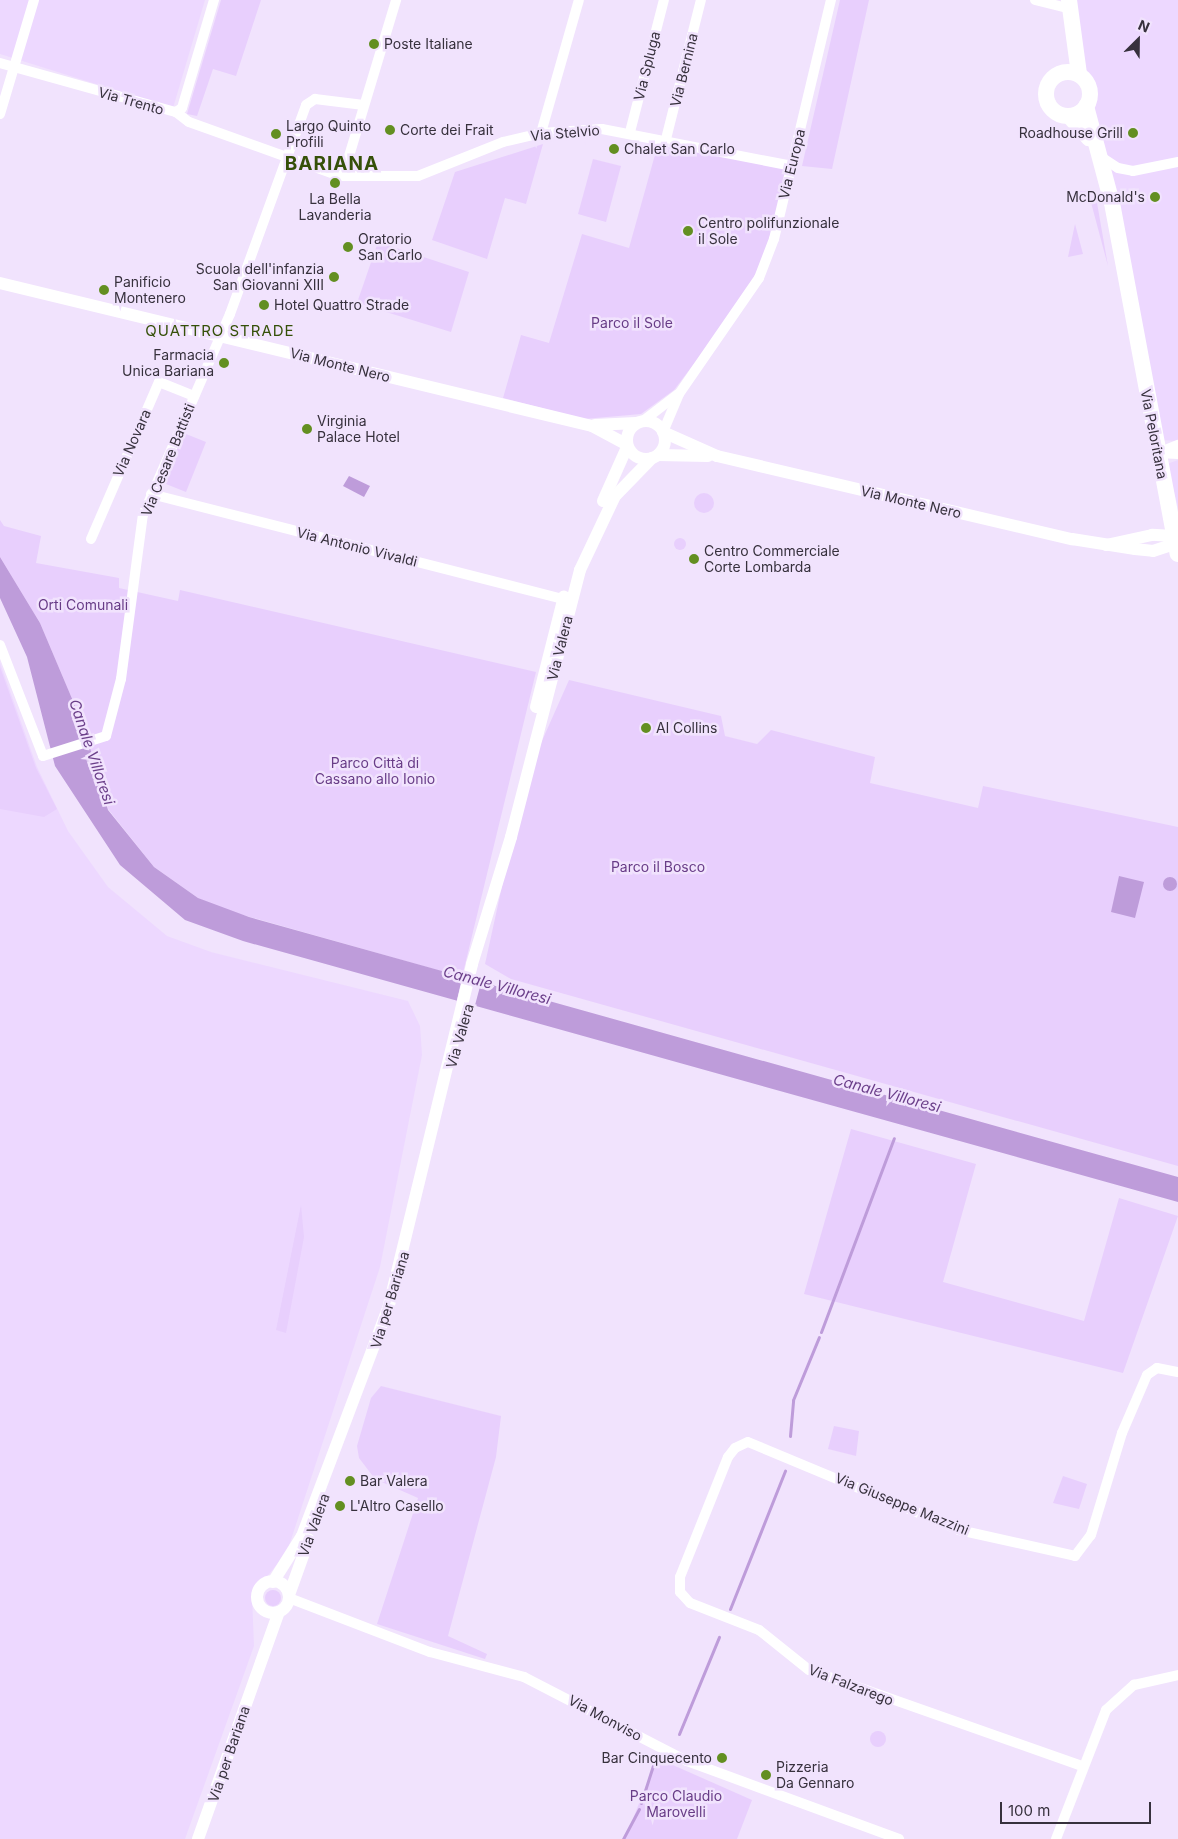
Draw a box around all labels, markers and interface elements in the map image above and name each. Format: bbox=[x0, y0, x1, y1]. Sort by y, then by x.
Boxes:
north arrow bbox=[1113, 15, 1163, 65]
text: N bbox=[1136, 16, 1152, 36]
street label: Via Spluga bbox=[630, 30, 664, 102]
street label: Via Bernina bbox=[667, 31, 701, 109]
place label: Poste Italiane bbox=[384, 36, 473, 52]
marker: Poste Italiane bbox=[368, 38, 380, 50]
street label: Via Trento bbox=[96, 84, 166, 118]
place label: Largo Quinto Profili bbox=[286, 118, 371, 150]
place label: Corte dei Frait bbox=[400, 122, 494, 138]
street label: Via Stelvio bbox=[530, 122, 600, 144]
marker: Corte dei Frait bbox=[384, 124, 396, 136]
place label: Roadhouse Grill bbox=[1019, 125, 1123, 141]
street label: Via Europa bbox=[775, 127, 809, 201]
marker: Roadhouse Grill bbox=[1127, 127, 1139, 139]
marker: Largo Quinto Profili bbox=[270, 128, 282, 140]
place label: Chalet San Carlo bbox=[624, 141, 735, 157]
marker: Chalet San Carlo bbox=[608, 143, 620, 155]
district label: BARIANA bbox=[284, 153, 380, 175]
marker: La Bella Lavanderia bbox=[329, 177, 341, 189]
place label: McDonald's bbox=[1066, 189, 1145, 205]
place label: La Bella Lavanderia bbox=[299, 191, 371, 223]
marker: McDonald's bbox=[1149, 191, 1161, 203]
place label: Centro polifunzionale il Sole bbox=[698, 215, 839, 248]
marker: Centro polifunzionale il Sole bbox=[682, 225, 694, 237]
place label: Oratorio San Carlo bbox=[358, 231, 422, 264]
marker: Oratorio San Carlo bbox=[342, 241, 354, 253]
place label: Scuola dell'infanzia San Giovanni XIII bbox=[196, 261, 324, 294]
marker: Scuola dell'infanzia San Giovanni XIII bbox=[328, 271, 340, 283]
place label: Panificio Montenero bbox=[114, 274, 186, 306]
marker: Panificio Montenero bbox=[98, 284, 110, 296]
place label: Hotel Quattro Strade bbox=[274, 297, 409, 313]
marker: Hotel Quattro Strade bbox=[258, 299, 270, 311]
park label: Parco il Sole bbox=[591, 315, 673, 331]
district label: QUATTRO STRADE bbox=[144, 322, 296, 340]
street label: Via Monte Nero bbox=[288, 344, 392, 386]
place label: Farmacia Unica Bariana bbox=[122, 347, 214, 380]
marker: Farmacia Unica Bariana bbox=[218, 357, 230, 369]
street label: Via Peloritana bbox=[1137, 388, 1171, 480]
street label: Via Cesare Battisti bbox=[138, 401, 198, 519]
street label: Via Novara bbox=[110, 407, 154, 479]
place label: Virginia Palace Hotel bbox=[317, 413, 400, 446]
marker: Virginia Palace Hotel bbox=[301, 423, 313, 435]
street label: Via Monte Nero bbox=[859, 482, 963, 522]
street label: Via Antonio Vivaldi bbox=[295, 524, 419, 570]
place label: Centro Commerciale Corte Lombarda bbox=[704, 543, 840, 576]
marker: Centro Commerciale Corte Lombarda bbox=[688, 553, 700, 565]
park label: Orti Comunali bbox=[38, 597, 128, 613]
street label: Via Valera bbox=[544, 614, 576, 682]
water label: Canale Villoresi bbox=[65, 697, 119, 807]
place label: Al Collins bbox=[656, 720, 717, 736]
marker: Al Collins bbox=[640, 722, 652, 734]
park label: Parco Città di Cassano allo Ionio bbox=[315, 755, 435, 788]
park label: Parco il Bosco bbox=[611, 859, 705, 875]
water label: Canale Villoresi bbox=[441, 962, 553, 1008]
street label: Via Valera bbox=[443, 1002, 477, 1070]
water label: Canale Villoresi bbox=[831, 1070, 943, 1116]
street label: Via per Bariana bbox=[367, 1249, 413, 1351]
street label: Via Giuseppe Mazzini bbox=[833, 1469, 971, 1539]
place label: Bar Valera bbox=[360, 1473, 428, 1489]
marker: Bar Valera bbox=[344, 1475, 356, 1487]
street label: Via Valera bbox=[295, 1491, 333, 1559]
place label: L'Altro Casello bbox=[350, 1498, 444, 1514]
marker: L'Altro Casello bbox=[334, 1500, 346, 1512]
street label: Via Falzarego bbox=[806, 1661, 896, 1709]
street label: Via Monviso bbox=[565, 1692, 645, 1744]
street label: Via per Bariana bbox=[205, 1704, 253, 1804]
place label: Bar Cinquecento bbox=[602, 1750, 712, 1766]
marker: Bar Cinquecento bbox=[716, 1752, 728, 1764]
place label: Pizzeria Da Gennaro bbox=[776, 1759, 854, 1791]
marker: Pizzeria Da Gennaro bbox=[760, 1769, 772, 1781]
park label: Parco Claudio Marovelli bbox=[630, 1788, 722, 1820]
scale bar bbox=[1003, 1792, 1154, 1824]
text: 100 m bbox=[1008, 1801, 1050, 1820]

